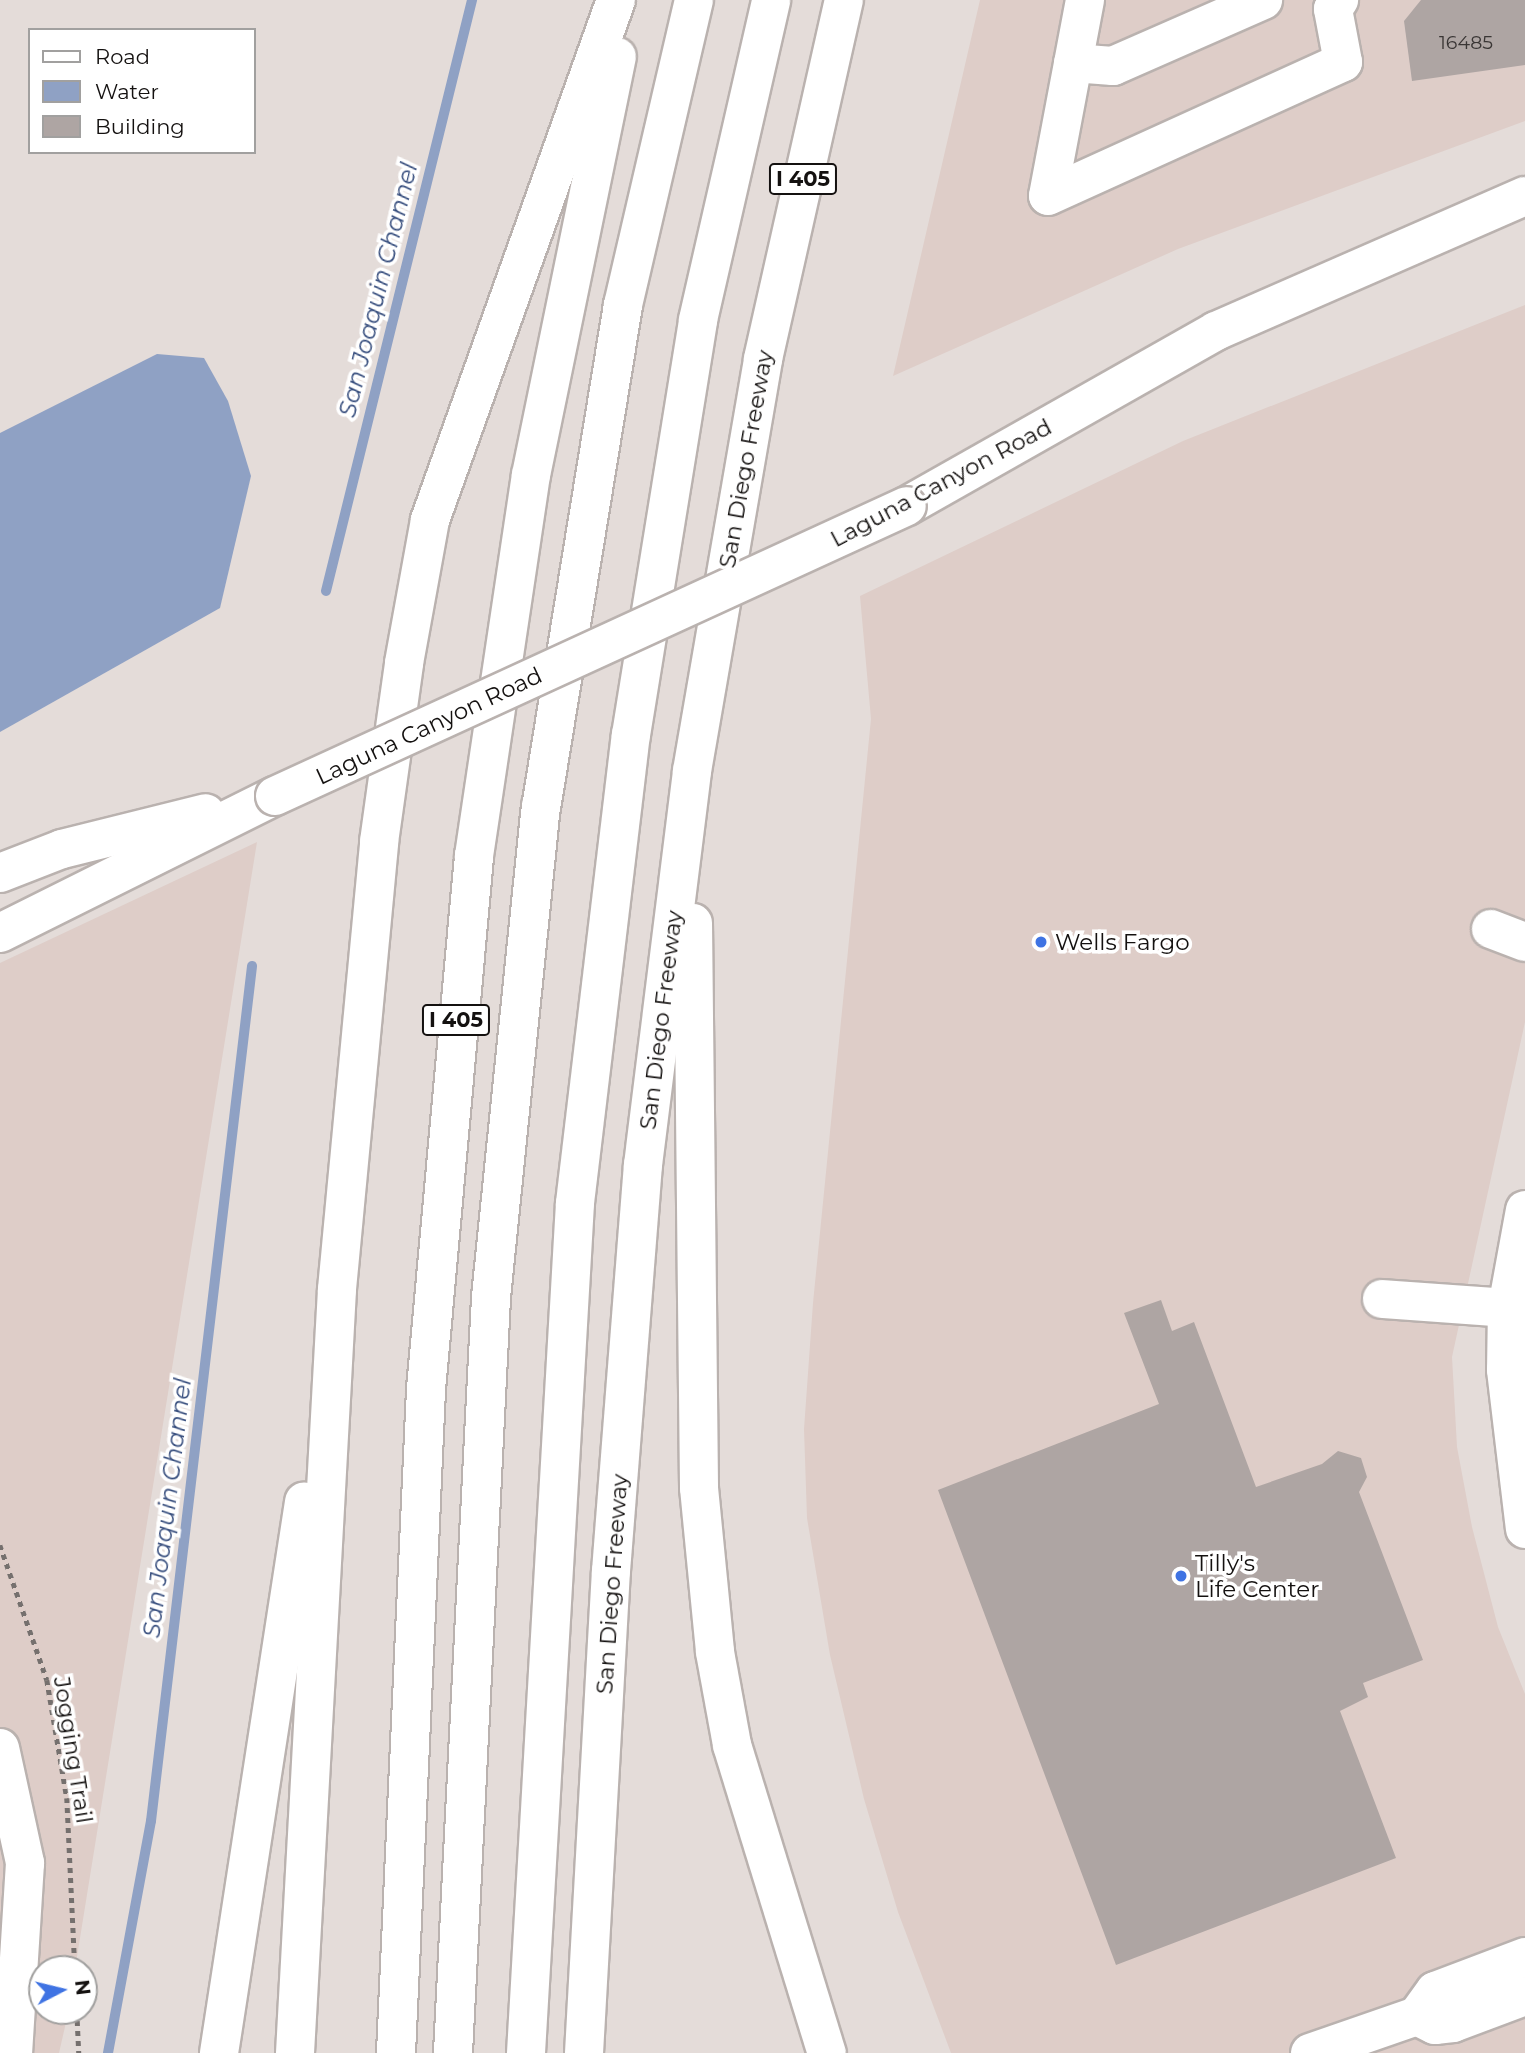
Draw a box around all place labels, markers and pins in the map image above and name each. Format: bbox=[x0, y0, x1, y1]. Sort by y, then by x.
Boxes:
place label: Wells Fargo bbox=[1055, 928, 1190, 956]
marker: Wells Fargo bbox=[1033, 934, 1049, 950]
place label: Tilly's Life Center bbox=[1195, 1549, 1319, 1603]
marker: Tilly's Life Center bbox=[1173, 1568, 1189, 1584]

